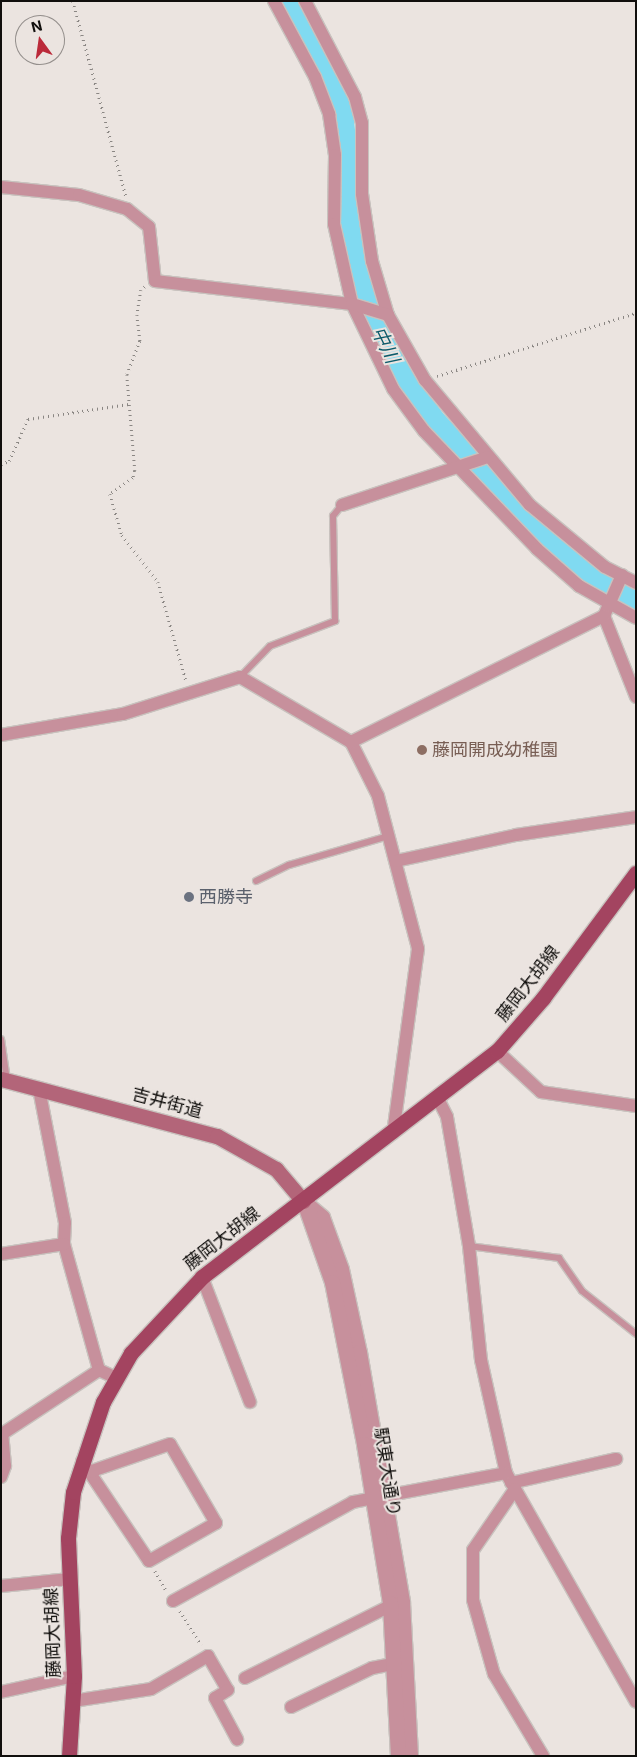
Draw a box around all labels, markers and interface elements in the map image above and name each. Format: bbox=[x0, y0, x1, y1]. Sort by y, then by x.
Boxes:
north arrow bbox=[15, 15, 65, 65]
text: N bbox=[29, 16, 44, 35]
water label: 中川 bbox=[366, 323, 404, 367]
place label: 藤岡開成幼稚園 bbox=[432, 739, 558, 761]
marker: 藤岡開成幼稚園 bbox=[416, 744, 428, 756]
place label: 西勝寺 bbox=[199, 886, 253, 908]
marker: 西勝寺 bbox=[183, 891, 195, 903]
street label: 藤岡大胡線 bbox=[492, 942, 564, 1026]
street label: 吉井街道 bbox=[129, 1083, 205, 1123]
street label: 藤岡大胡線 bbox=[180, 1203, 264, 1275]
street label: 駅東大通り bbox=[369, 1426, 405, 1518]
street label: 藤岡大胡線 bbox=[41, 1588, 65, 1678]

